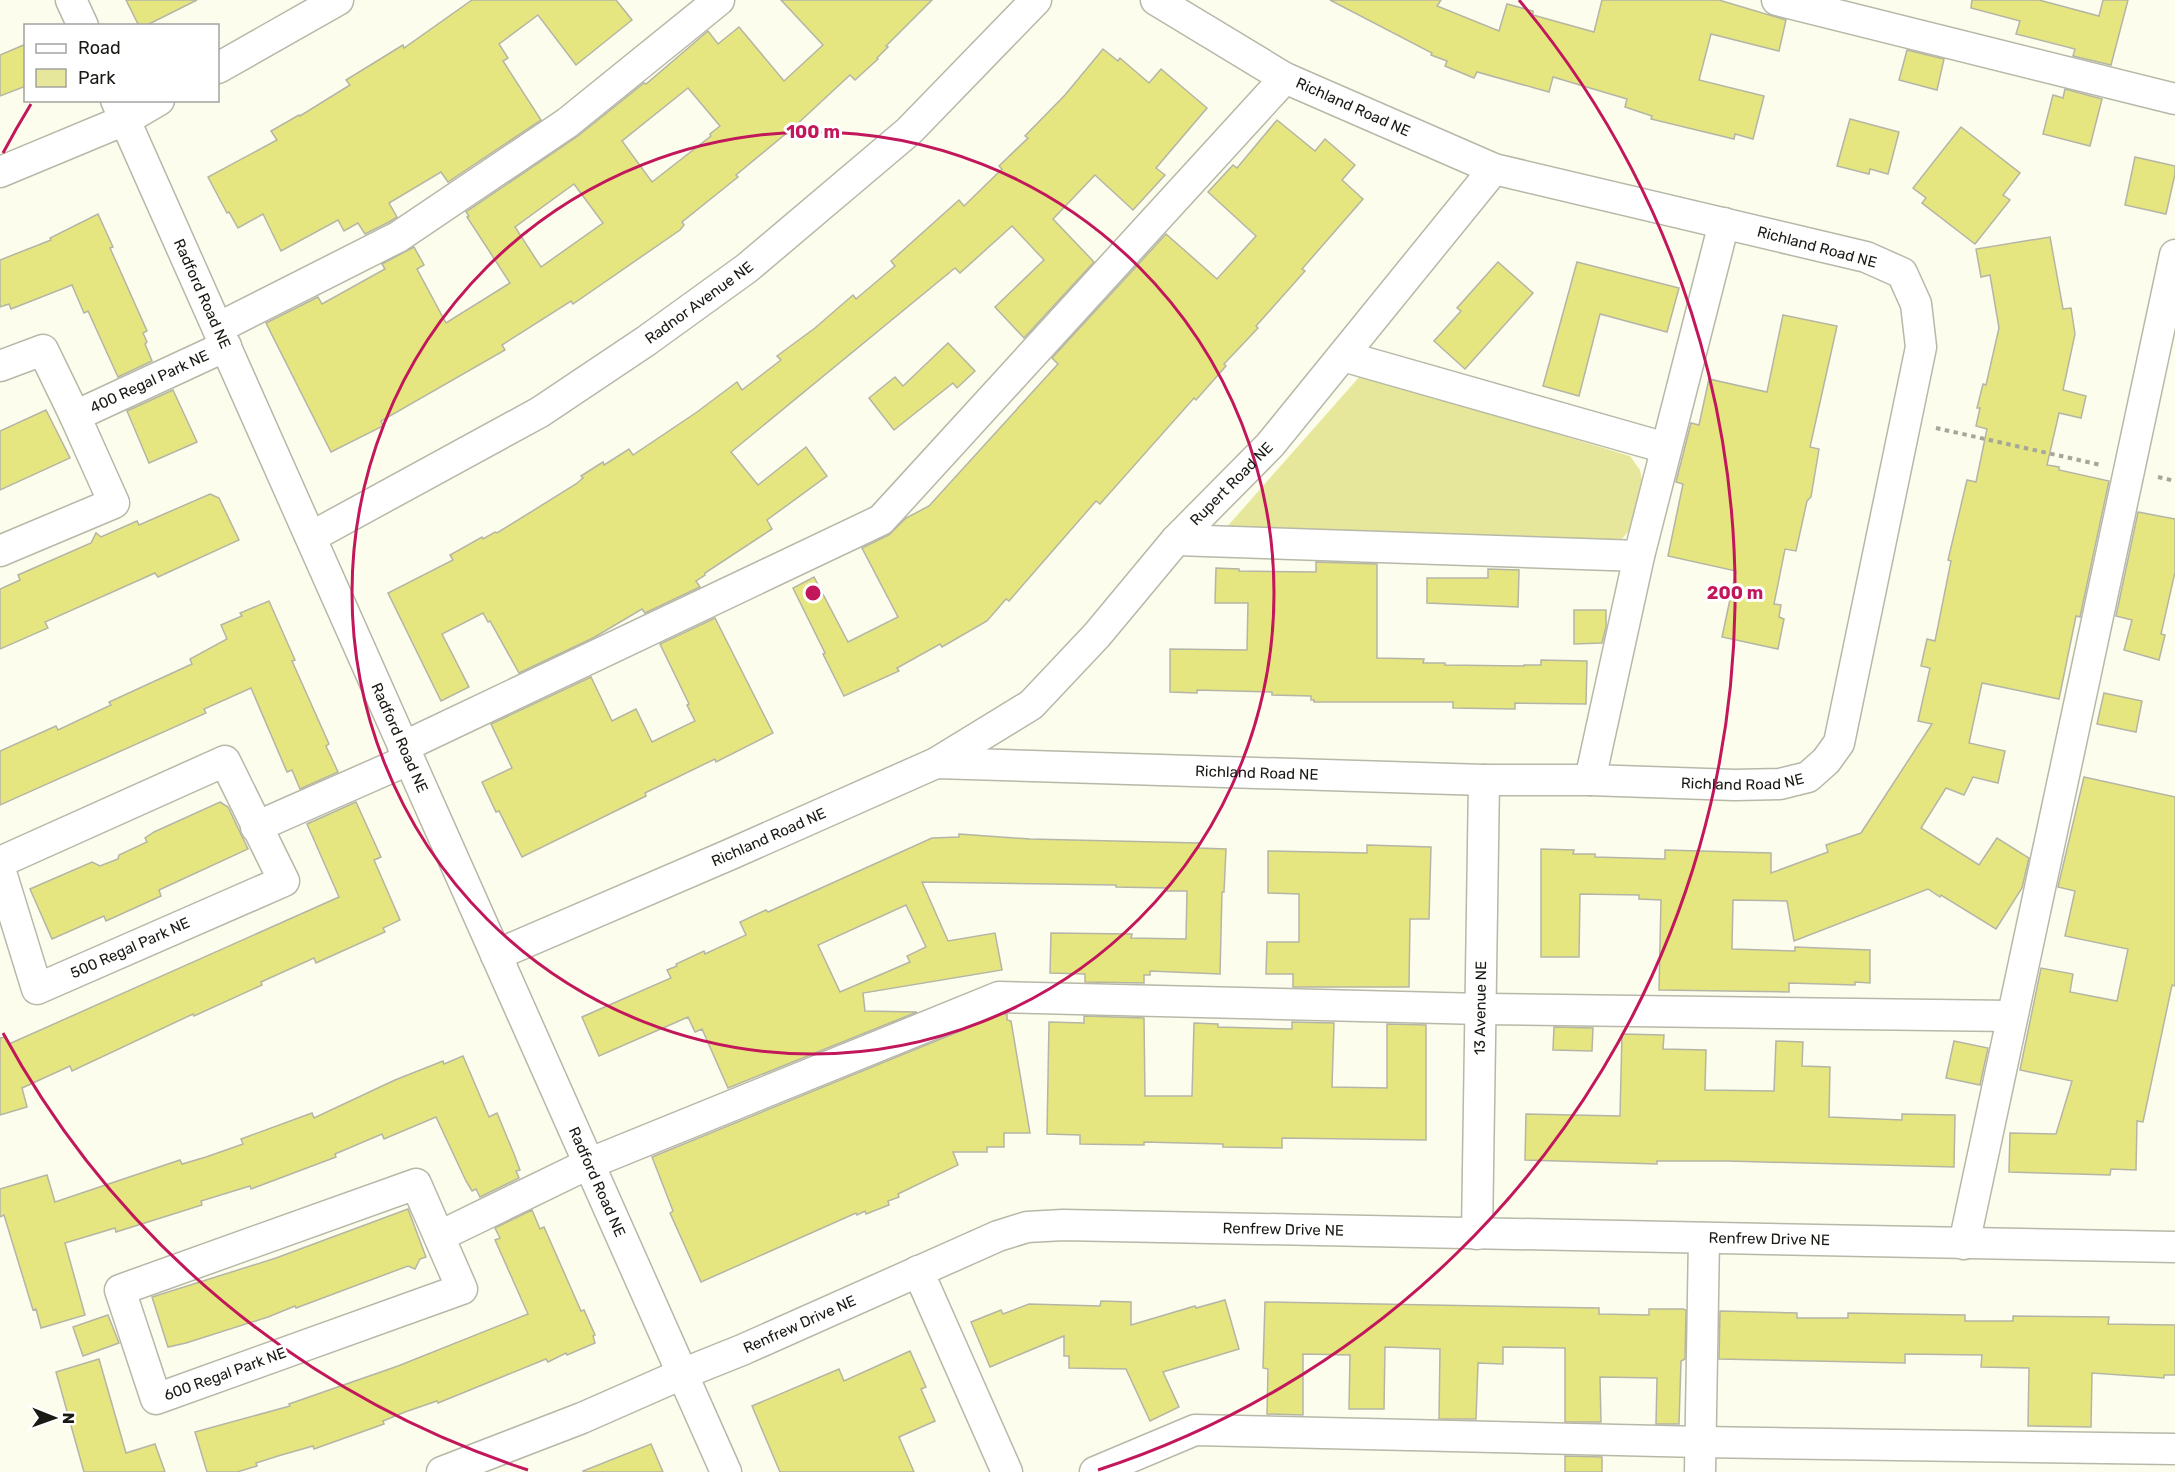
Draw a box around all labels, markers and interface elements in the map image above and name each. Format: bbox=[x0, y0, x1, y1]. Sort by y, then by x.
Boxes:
legend bbox=[24, 24, 219, 102]
text: Road bbox=[78, 37, 121, 59]
text: Park bbox=[78, 67, 116, 89]
street label: Richland Road NE bbox=[1293, 74, 1413, 140]
text: 100 m bbox=[786, 121, 840, 143]
street label: Richland Road NE bbox=[1755, 222, 1879, 272]
street label: Radford Road NE bbox=[170, 236, 234, 351]
street label: Radnor Avenue NE bbox=[641, 258, 757, 348]
street label: 400 Regal Park NE bbox=[87, 346, 212, 417]
street label: Rupert Road NE bbox=[1186, 438, 1277, 529]
text: 200 m bbox=[1707, 582, 1763, 604]
centre of rings bbox=[803, 583, 823, 603]
street label: Radford Road NE bbox=[367, 680, 432, 795]
street label: Richland Road NE bbox=[1195, 762, 1319, 784]
street label: Richland Road NE bbox=[1681, 769, 1806, 794]
street label: Richland Road NE bbox=[709, 804, 829, 870]
street label: 500 Regal Park NE bbox=[68, 914, 192, 982]
street label: 13 Avenue NE bbox=[1471, 961, 1490, 1055]
street label: Radford Road NE bbox=[565, 1124, 629, 1240]
street label: Renfrew Drive NE bbox=[1222, 1219, 1344, 1240]
street label: Renfrew Drive NE bbox=[1708, 1229, 1830, 1249]
street label: Renfrew Drive NE bbox=[740, 1291, 859, 1357]
street label: 600 Regal Park NE bbox=[161, 1344, 289, 1404]
north arrow bbox=[24, 1388, 84, 1448]
text: N bbox=[59, 1412, 78, 1424]

